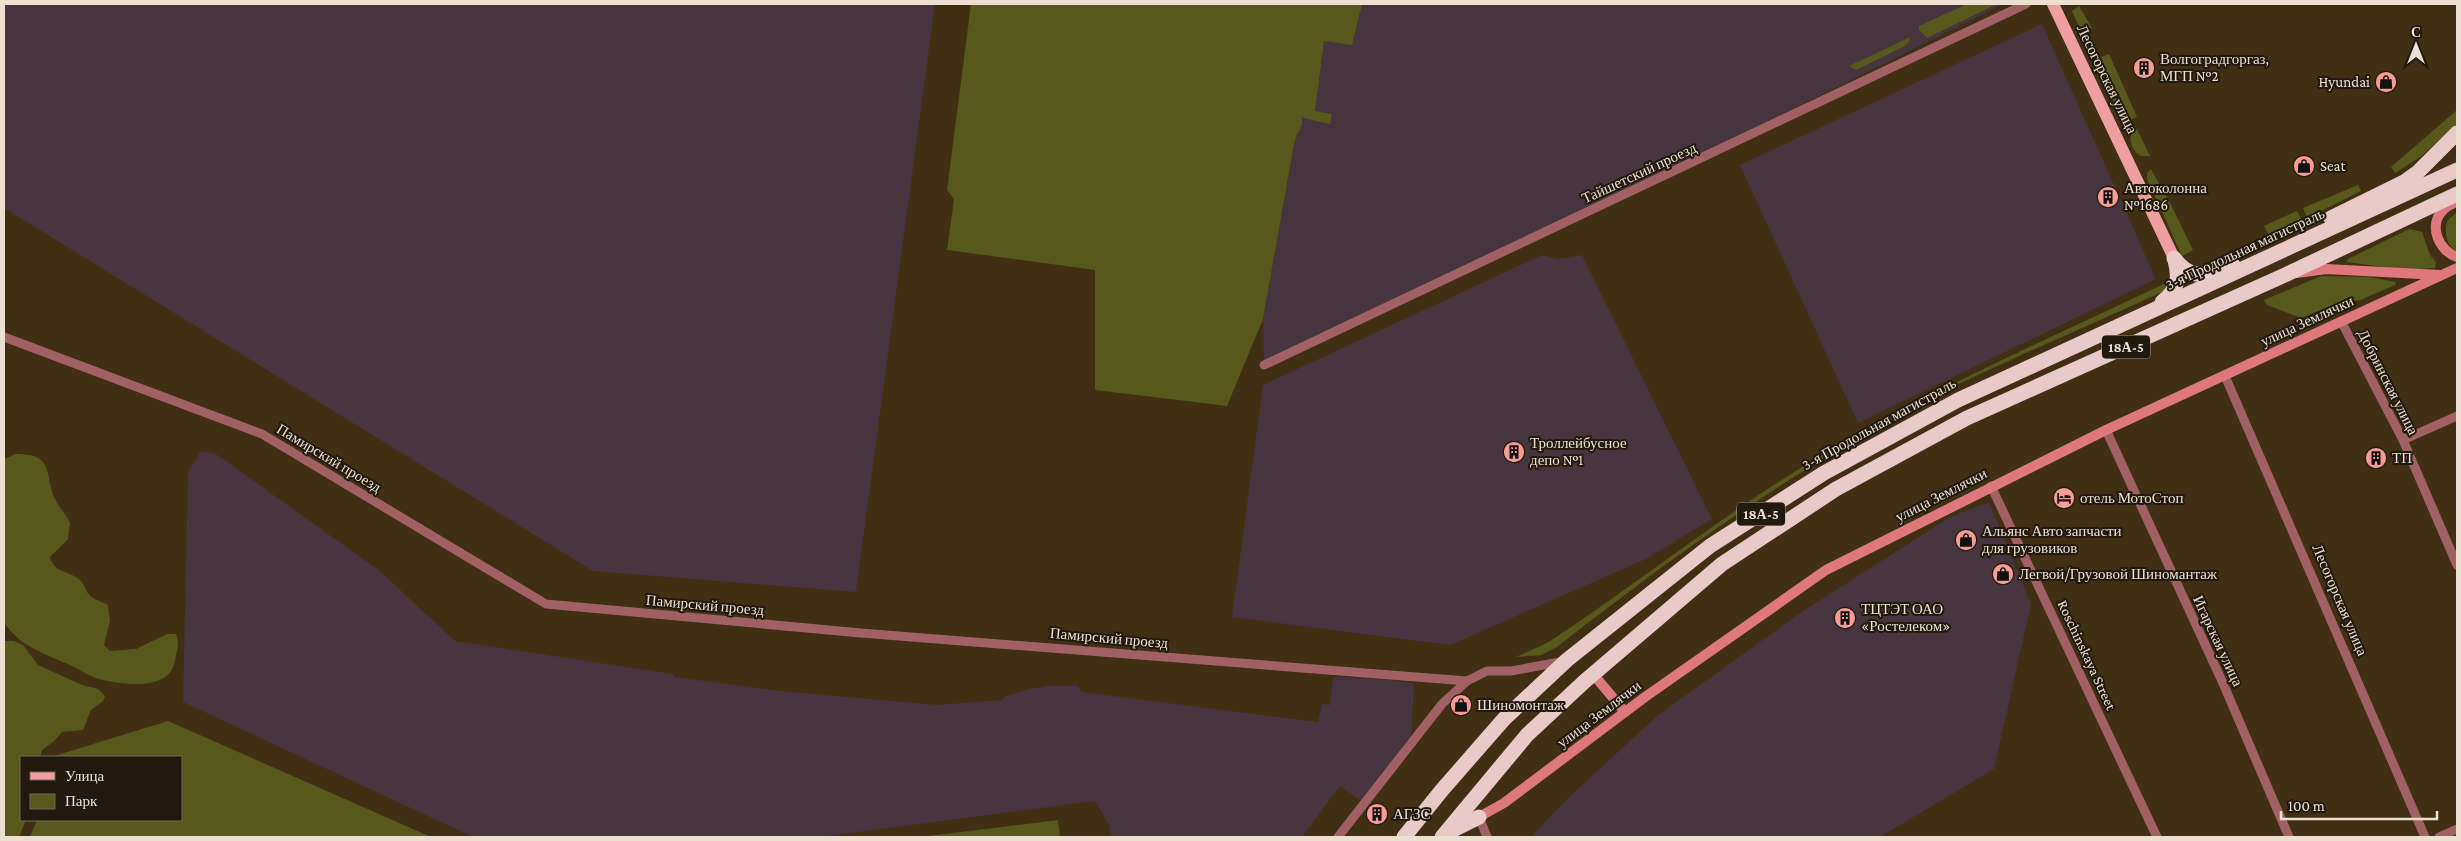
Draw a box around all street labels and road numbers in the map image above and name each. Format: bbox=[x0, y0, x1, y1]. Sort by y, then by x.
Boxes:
street label: Лесогорская улица bbox=[2074, 22, 2140, 136]
street label: Тайшетский проезд bbox=[1579, 139, 1699, 207]
street label: 3-я Продольная магистраль bbox=[2163, 205, 2327, 293]
street label: улица Землячки bbox=[2258, 292, 2356, 350]
street label: Добринская улица bbox=[2355, 327, 2422, 438]
road number: 18А-5 bbox=[2102, 336, 2150, 358]
street label: 3-я Продольная магистраль bbox=[1799, 375, 1959, 473]
street label: Памирский проезд bbox=[274, 421, 384, 496]
street label: улица Землячки bbox=[1892, 465, 1990, 525]
road number: 18А-5 bbox=[1737, 502, 1785, 526]
street label: Лесогорская улица bbox=[2309, 542, 2371, 658]
street label: Памирский проезд bbox=[645, 592, 765, 618]
street label: Игарская улица bbox=[2190, 593, 2246, 689]
street label: Roschinskaya Street bbox=[2054, 598, 2120, 714]
street label: Памирский проезд bbox=[1049, 625, 1169, 651]
street label: улица Землячки bbox=[1554, 677, 1644, 751]

